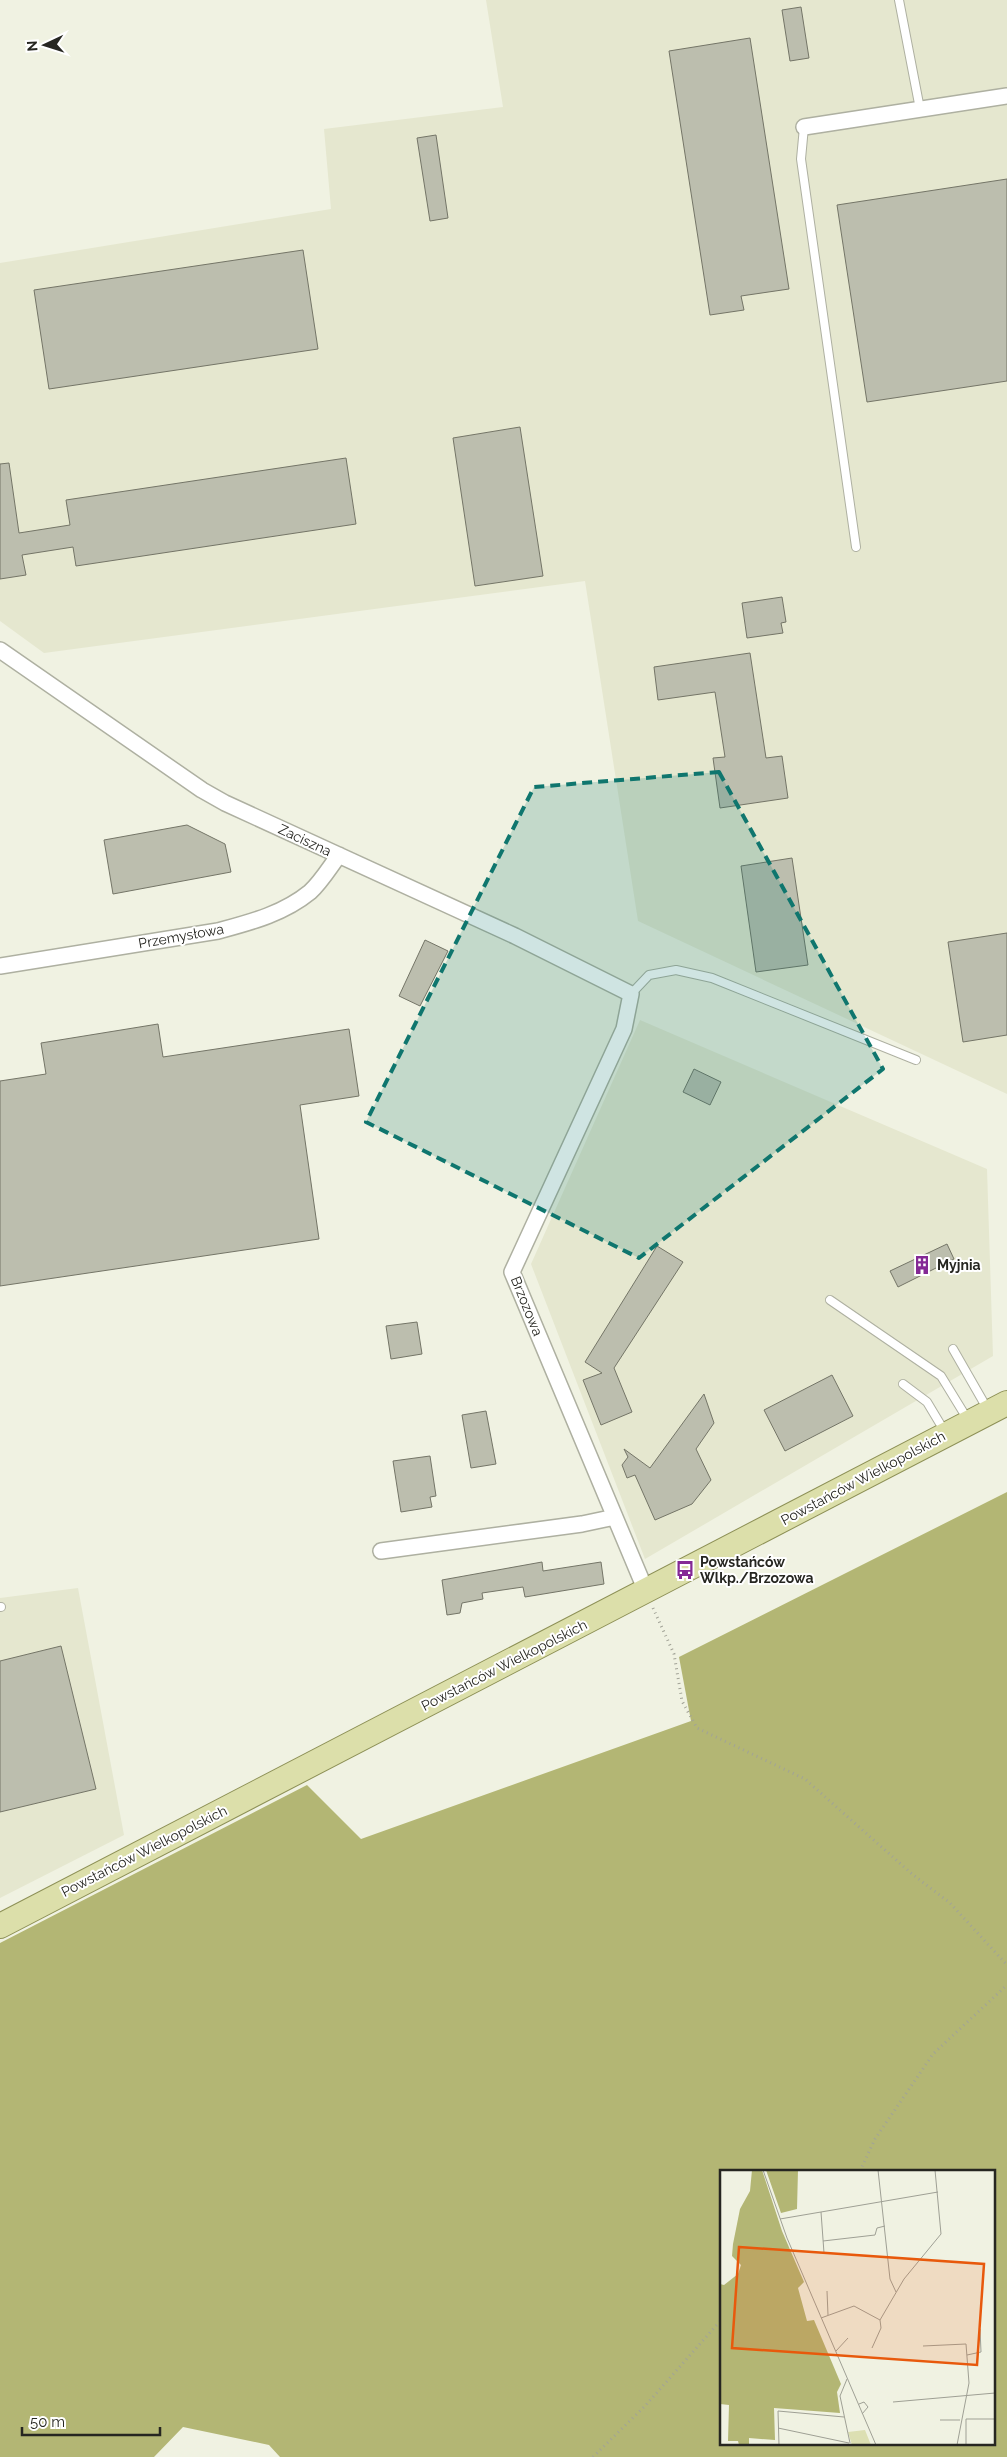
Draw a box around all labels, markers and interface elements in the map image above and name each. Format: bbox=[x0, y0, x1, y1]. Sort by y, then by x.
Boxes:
north arrow bbox=[20, 20, 70, 70]
text: N bbox=[24, 40, 40, 52]
street label: Zaciszna bbox=[276, 821, 334, 859]
street label: Przemysłowa bbox=[137, 921, 225, 951]
building icon: Myjnia bbox=[911, 1254, 933, 1276]
place label: Myjnia bbox=[937, 1257, 981, 1273]
street label: Brzozowa bbox=[508, 1274, 546, 1338]
street label: Powstańców Wielkopolskich bbox=[778, 1428, 948, 1528]
place label: Powstańców Wlkp./Brzozowa bbox=[700, 1554, 813, 1586]
bus stop icon: Powstańców Wlkp./Brzozowa bbox=[674, 1559, 696, 1581]
street label: Powstańców Wielkopolskich bbox=[418, 1616, 590, 1714]
street label: Powstańców Wielkopolskich bbox=[58, 1802, 230, 1900]
inset map bbox=[720, 2170, 994, 2444]
scale bar bbox=[22, 2404, 160, 2436]
text: 50 m bbox=[30, 2413, 65, 2431]

